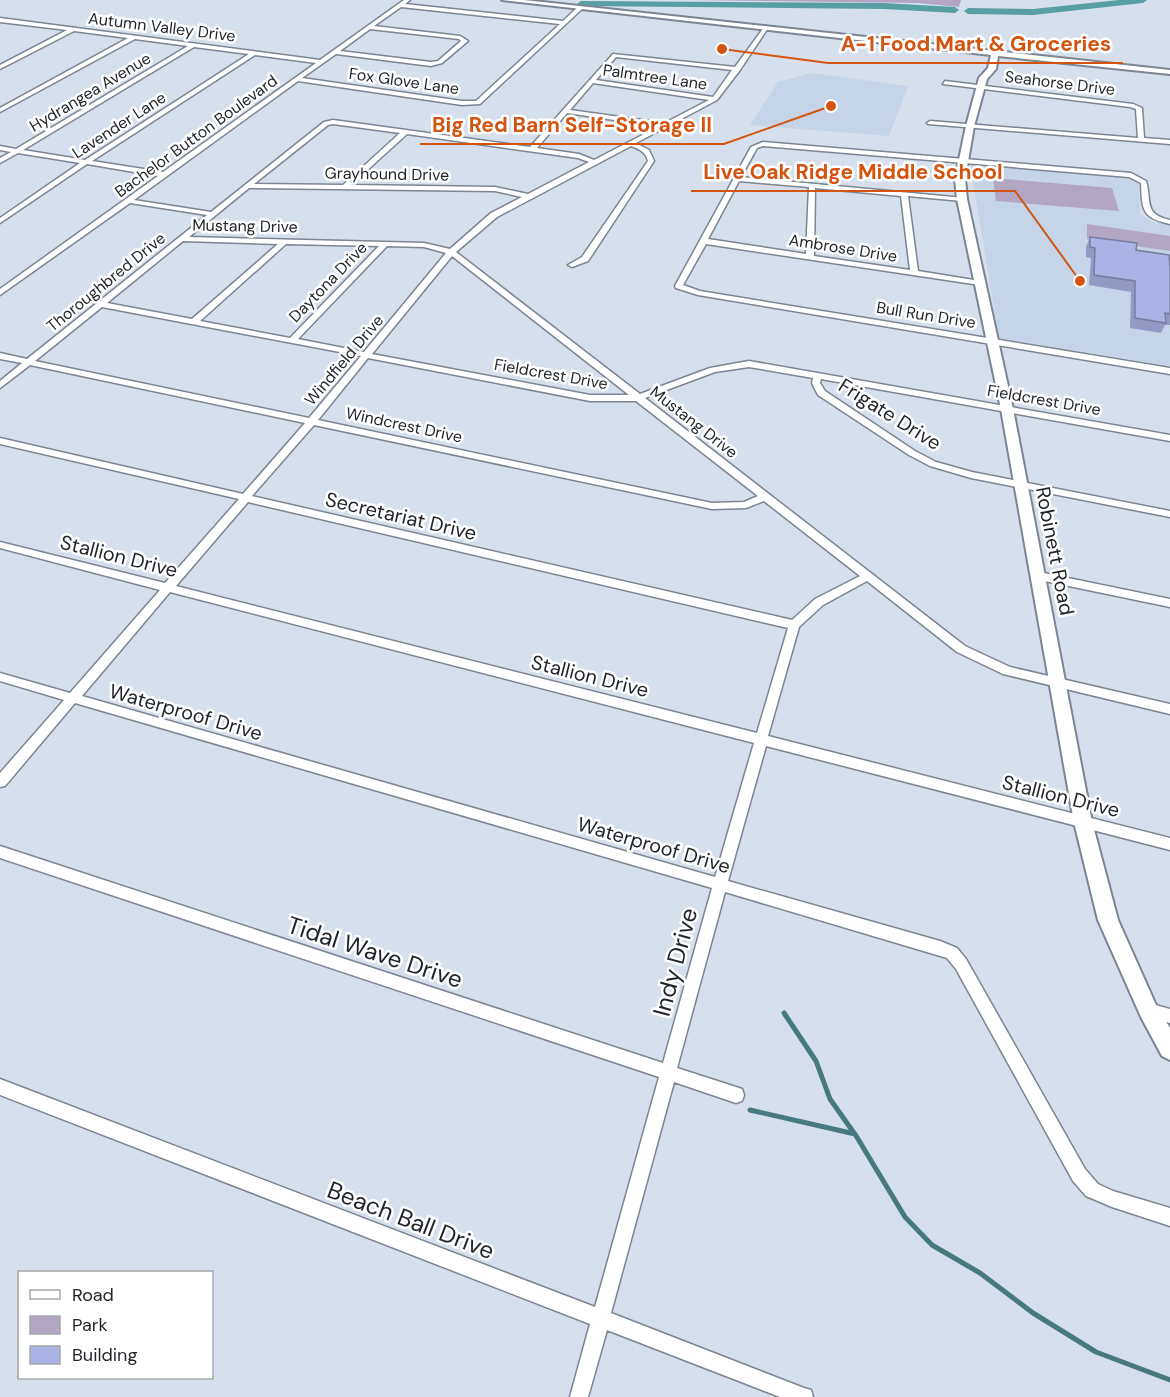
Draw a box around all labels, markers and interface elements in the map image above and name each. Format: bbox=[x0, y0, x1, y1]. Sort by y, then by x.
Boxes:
street label: Autumn Valley Drive bbox=[87, 8, 237, 46]
callout: A-1 Food Mart & Groceries bbox=[828, 24, 1123, 63]
text: A-1 Food Mart & Groceries bbox=[841, 30, 1111, 58]
street label: Hydrangea Avenue bbox=[25, 47, 155, 137]
street label: Palmtree Lane bbox=[601, 59, 709, 95]
street label: Fox Glove Lane bbox=[348, 63, 460, 99]
street label: Seahorse Drive bbox=[1004, 66, 1116, 100]
street label: Bachelor Button Boulevard bbox=[110, 70, 282, 202]
street label: Lavender Lane bbox=[68, 87, 170, 163]
callout: Big Red Barn Self-Storage II bbox=[420, 105, 724, 144]
text: Big Red Barn Self-Storage II bbox=[432, 111, 712, 139]
callout: Live Oak Ridge Middle School bbox=[691, 152, 1015, 191]
text: Live Oak Ridge Middle School bbox=[703, 158, 1003, 186]
street label: Grayhound Drive bbox=[325, 162, 449, 186]
street label: Mustang Drive bbox=[192, 215, 298, 237]
street label: Thoroughbred Drive bbox=[42, 228, 170, 336]
street label: Ambrose Drive bbox=[787, 229, 899, 267]
street label: Daytona Drive bbox=[284, 237, 372, 327]
street label: Bull Run Drive bbox=[875, 297, 977, 333]
street label: Windfield Drive bbox=[300, 310, 388, 410]
street label: Fieldcrest Drive bbox=[493, 354, 609, 394]
street label: Frigate Drive bbox=[834, 372, 946, 456]
street label: Fieldcrest Drive bbox=[986, 380, 1102, 420]
street label: Mustang Drive bbox=[646, 381, 742, 463]
street label: Windcrest Drive bbox=[344, 402, 464, 448]
street label: Robinett Road bbox=[1030, 484, 1080, 618]
street label: Secretariat Drive bbox=[323, 486, 479, 546]
street label: Stallion Drive bbox=[58, 529, 180, 583]
street label: Stallion Drive bbox=[529, 649, 651, 703]
street label: Waterproof Drive bbox=[106, 678, 266, 746]
street label: Stallion Drive bbox=[1000, 769, 1122, 823]
street label: Waterproof Drive bbox=[574, 811, 734, 879]
street label: Indy Drive bbox=[646, 904, 704, 1020]
street label: Tidal Wave Drive bbox=[283, 909, 467, 995]
street label: Beach Ball Drive bbox=[323, 1174, 499, 1266]
legend bbox=[18, 1271, 213, 1379]
text: Road bbox=[72, 1283, 114, 1307]
text: Park bbox=[72, 1313, 108, 1337]
text: Building bbox=[72, 1343, 137, 1367]

